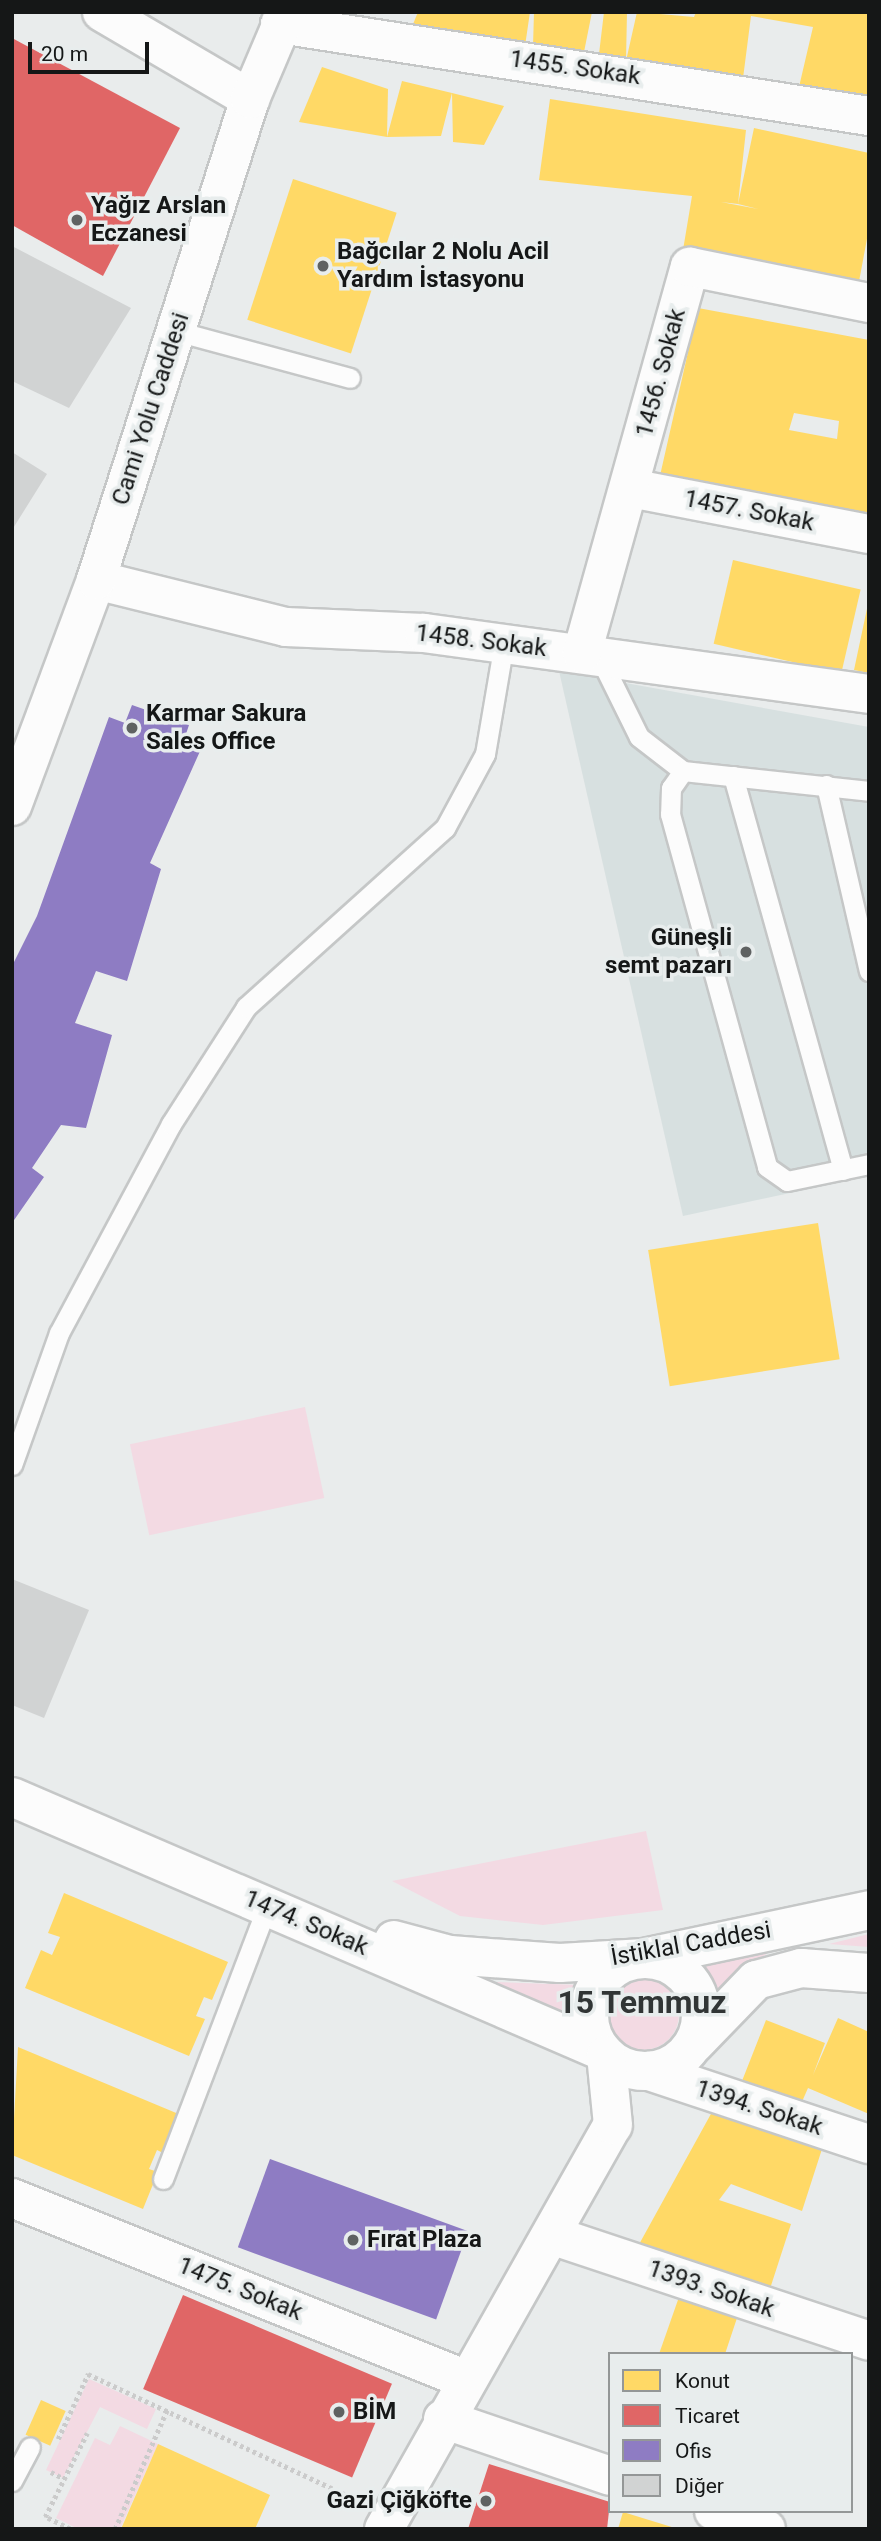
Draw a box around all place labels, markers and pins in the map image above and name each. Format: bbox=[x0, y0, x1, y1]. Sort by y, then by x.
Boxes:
place label: Yağız Arslan Eczanesi bbox=[91, 192, 226, 248]
marker: Yağız Arslan Eczanesi bbox=[69, 212, 85, 228]
place label: Bağcılar 2 Nolu Acil Yardım İstasyonu bbox=[337, 238, 549, 294]
marker: Bağcılar 2 Nolu Acil Yardım İstasyonu bbox=[315, 258, 331, 274]
place label: Karmar Sakura Sales Office bbox=[146, 700, 306, 756]
marker: Karmar Sakura Sales Office bbox=[124, 720, 140, 736]
place label: Güneşli semt pazarı bbox=[605, 924, 732, 980]
marker: Güneşli semt pazarı bbox=[738, 944, 754, 960]
place label: Fırat Plaza bbox=[367, 2226, 482, 2254]
marker: Fırat Plaza bbox=[345, 2232, 361, 2248]
place label: BİM bbox=[353, 2398, 396, 2426]
marker: BİM bbox=[331, 2404, 347, 2420]
place label: Gazi Çiğköfte bbox=[326, 2487, 472, 2515]
marker: Gazi Çiğköfte bbox=[478, 2493, 494, 2509]

